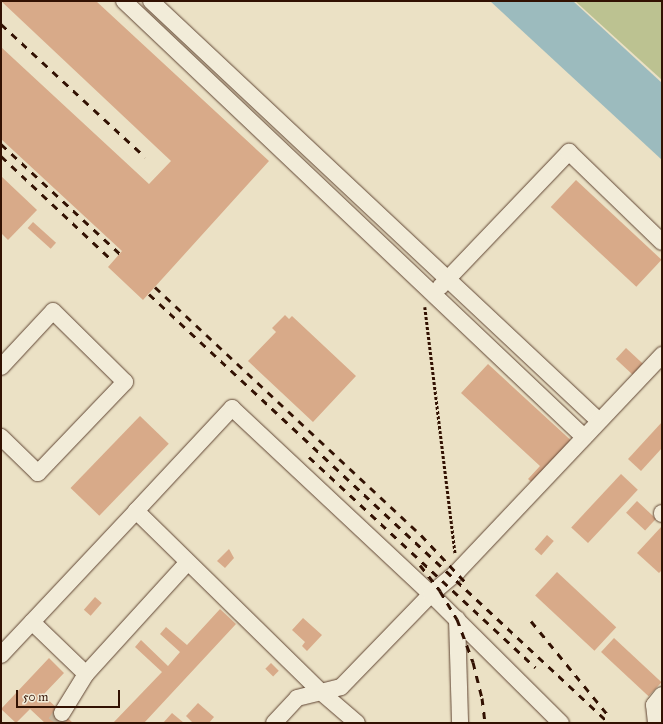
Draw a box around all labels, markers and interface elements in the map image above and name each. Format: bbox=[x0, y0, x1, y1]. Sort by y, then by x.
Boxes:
scale bar bbox=[18, 682, 122, 708]
text: 50 m bbox=[23, 690, 48, 704]

